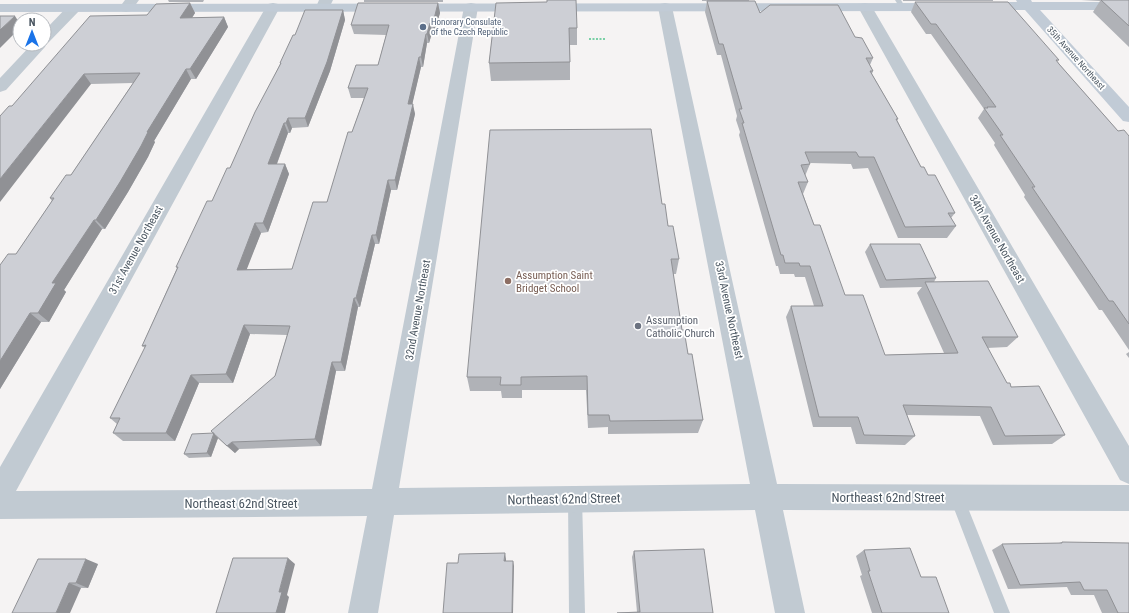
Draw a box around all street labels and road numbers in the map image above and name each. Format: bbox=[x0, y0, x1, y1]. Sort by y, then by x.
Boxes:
street label: 35th Avenue Northeast bbox=[1045, 24, 1107, 92]
street label: 34th Avenue Northeast bbox=[967, 193, 1027, 285]
street label: 31st Avenue Northeast bbox=[106, 204, 166, 296]
street label: 32nd Avenue Northeast bbox=[403, 259, 433, 361]
street label: 33rd Avenue Northeast bbox=[712, 260, 746, 360]
street label: Northeast 62nd Street bbox=[831, 490, 945, 505]
street label: Northeast 62nd Street bbox=[507, 491, 621, 507]
street label: Northeast 62nd Street bbox=[184, 496, 298, 511]

